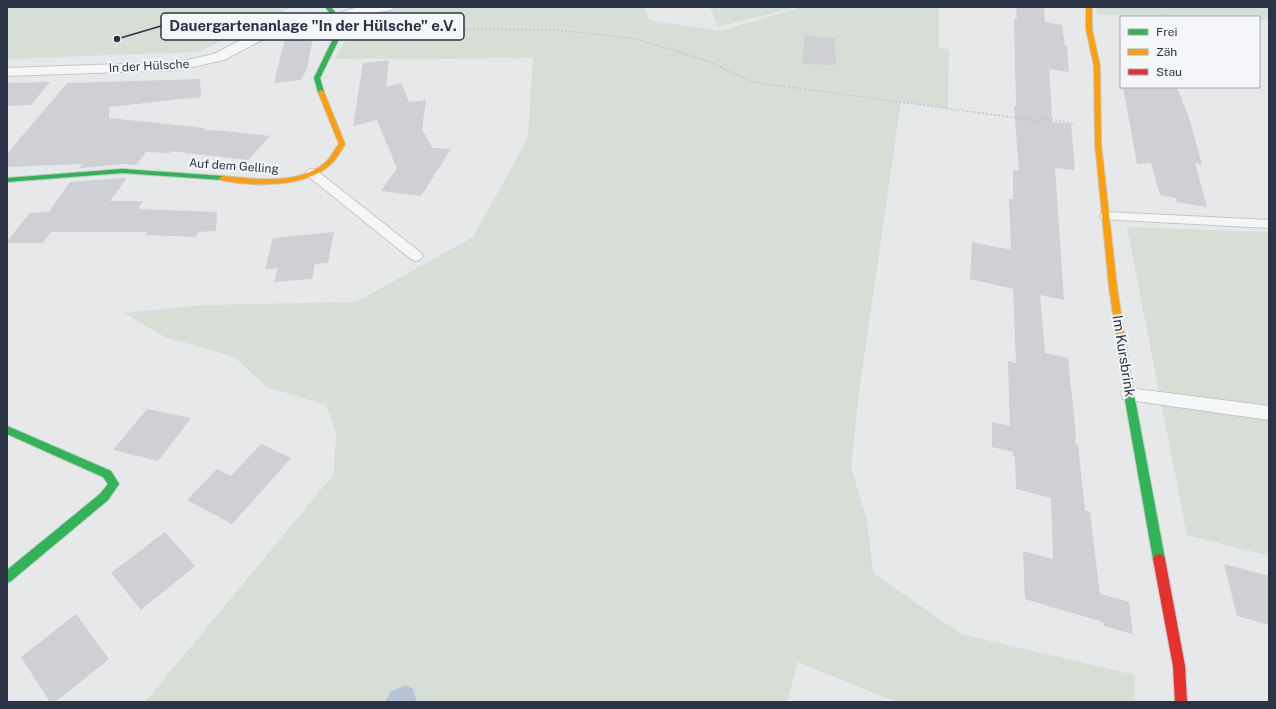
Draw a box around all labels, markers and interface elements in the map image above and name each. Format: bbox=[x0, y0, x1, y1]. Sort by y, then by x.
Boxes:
callout: Dauergartenanlage "In der Hülsche" e.V. bbox=[161, 13, 464, 40]
legend bbox=[1120, 16, 1260, 88]
text: Dauergartenanlage "In der Hülsche" e.V. bbox=[169, 17, 457, 34]
text: Frei bbox=[1156, 25, 1178, 39]
text: Zäh bbox=[1156, 45, 1177, 59]
street label: In der Hülsche bbox=[108, 57, 190, 75]
text: Stau bbox=[1156, 65, 1182, 79]
street label: Auf dem Gelling bbox=[189, 156, 279, 176]
street label: Im Kursbrink bbox=[1110, 314, 1138, 398]

